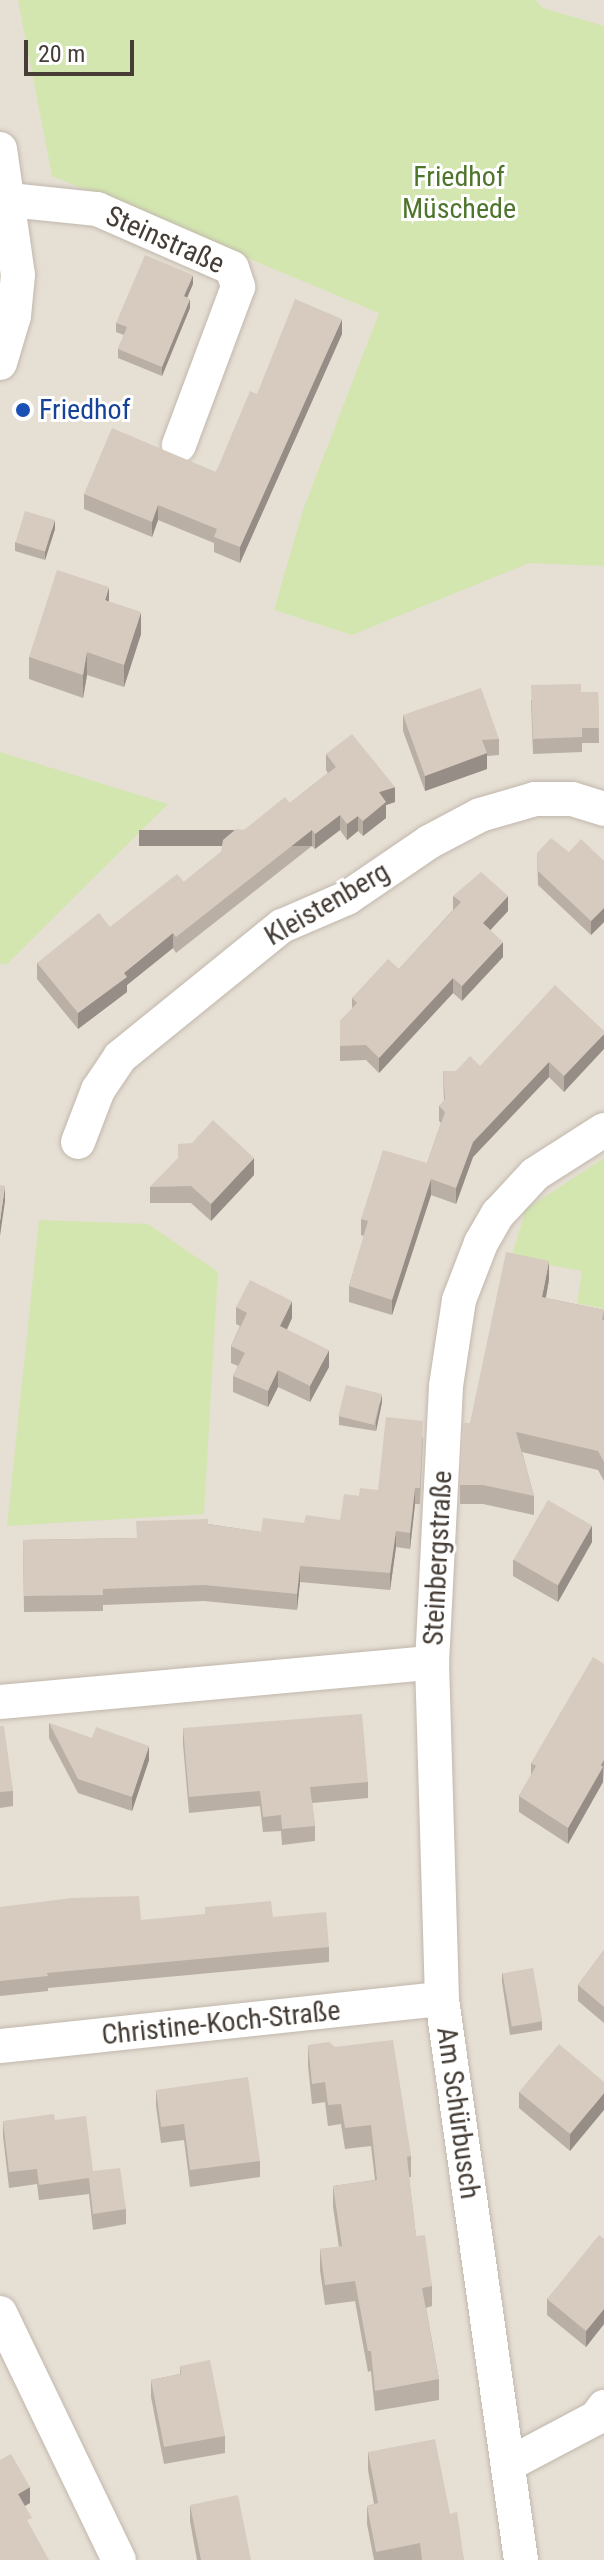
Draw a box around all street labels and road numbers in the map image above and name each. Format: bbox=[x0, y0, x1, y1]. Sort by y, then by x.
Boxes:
street label: Steinstraße bbox=[101, 199, 229, 281]
street label: Kleistenberg bbox=[259, 855, 395, 953]
street label: Steinbergstraße bbox=[417, 1470, 459, 1646]
street label: Christine-Koch-Straße bbox=[100, 1994, 342, 2052]
street label: Am Schürbusch bbox=[429, 2025, 487, 2201]

